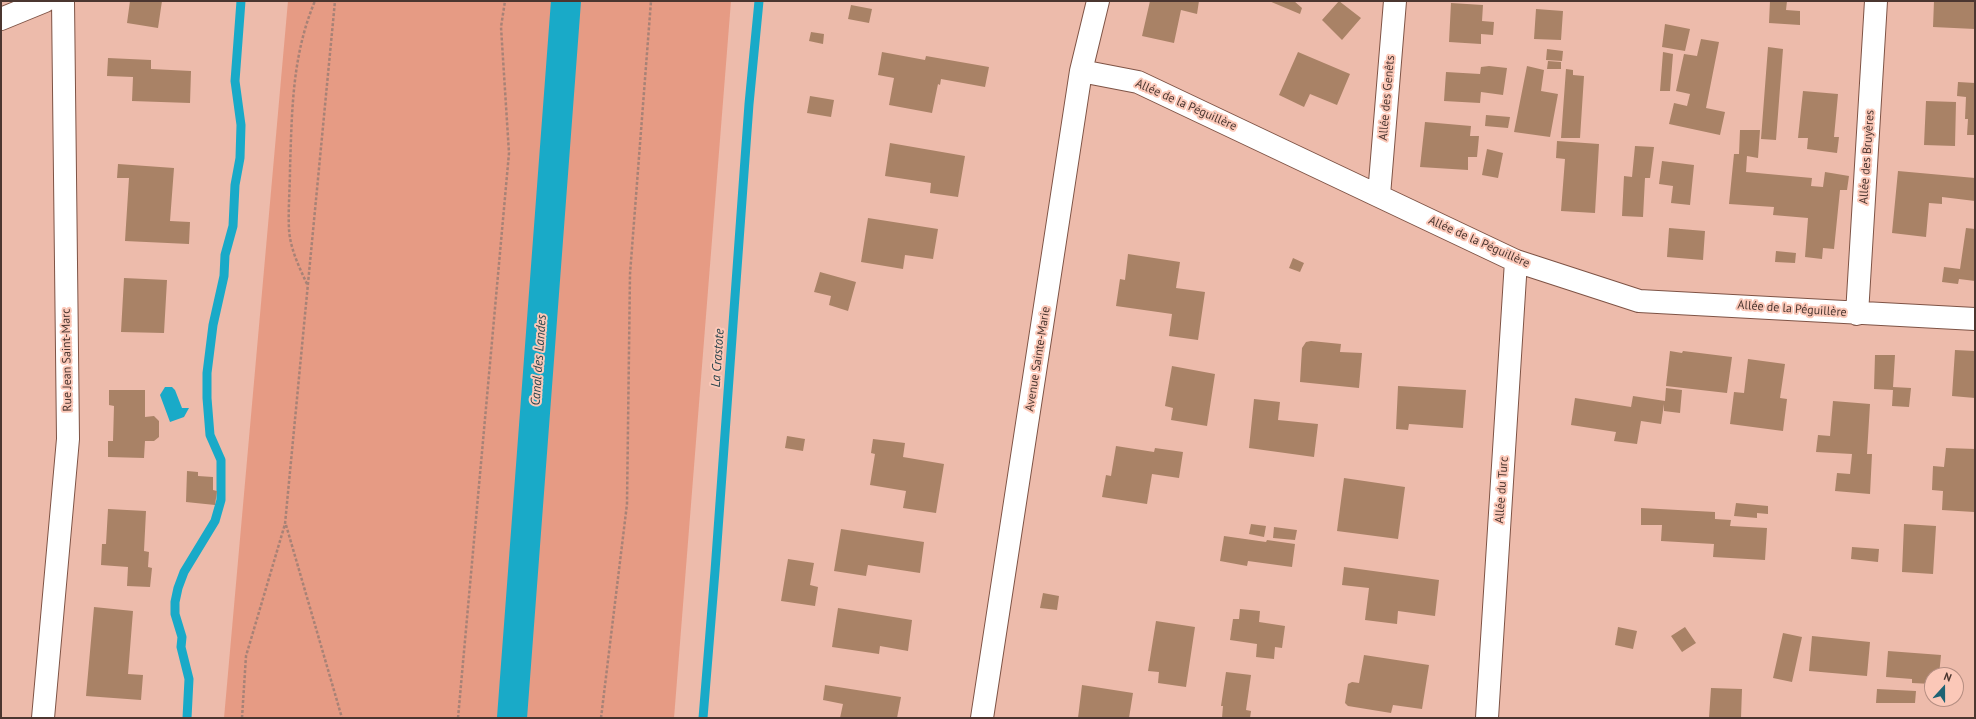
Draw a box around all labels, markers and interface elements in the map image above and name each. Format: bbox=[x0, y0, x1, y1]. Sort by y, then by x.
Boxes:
street label: Allée des Genêts bbox=[1376, 55, 1398, 141]
street label: Allée de la Péguillère bbox=[1133, 76, 1239, 134]
street label: Allée des Bruyères bbox=[1857, 109, 1877, 205]
street label: Allée de la Péguillère bbox=[1426, 213, 1532, 271]
street label: Allée de la Péguillère bbox=[1737, 298, 1847, 320]
street label: Avenue Sainte-Marie bbox=[1023, 306, 1053, 412]
street label: Rue Jean Saint-Marc bbox=[59, 308, 75, 412]
water label: Canal des Landes bbox=[528, 314, 550, 406]
water label: La Crastote bbox=[708, 328, 728, 388]
street label: Allée du Turc bbox=[1492, 456, 1512, 524]
north arrow bbox=[1924, 667, 1964, 707]
text: N bbox=[1942, 669, 1954, 685]

